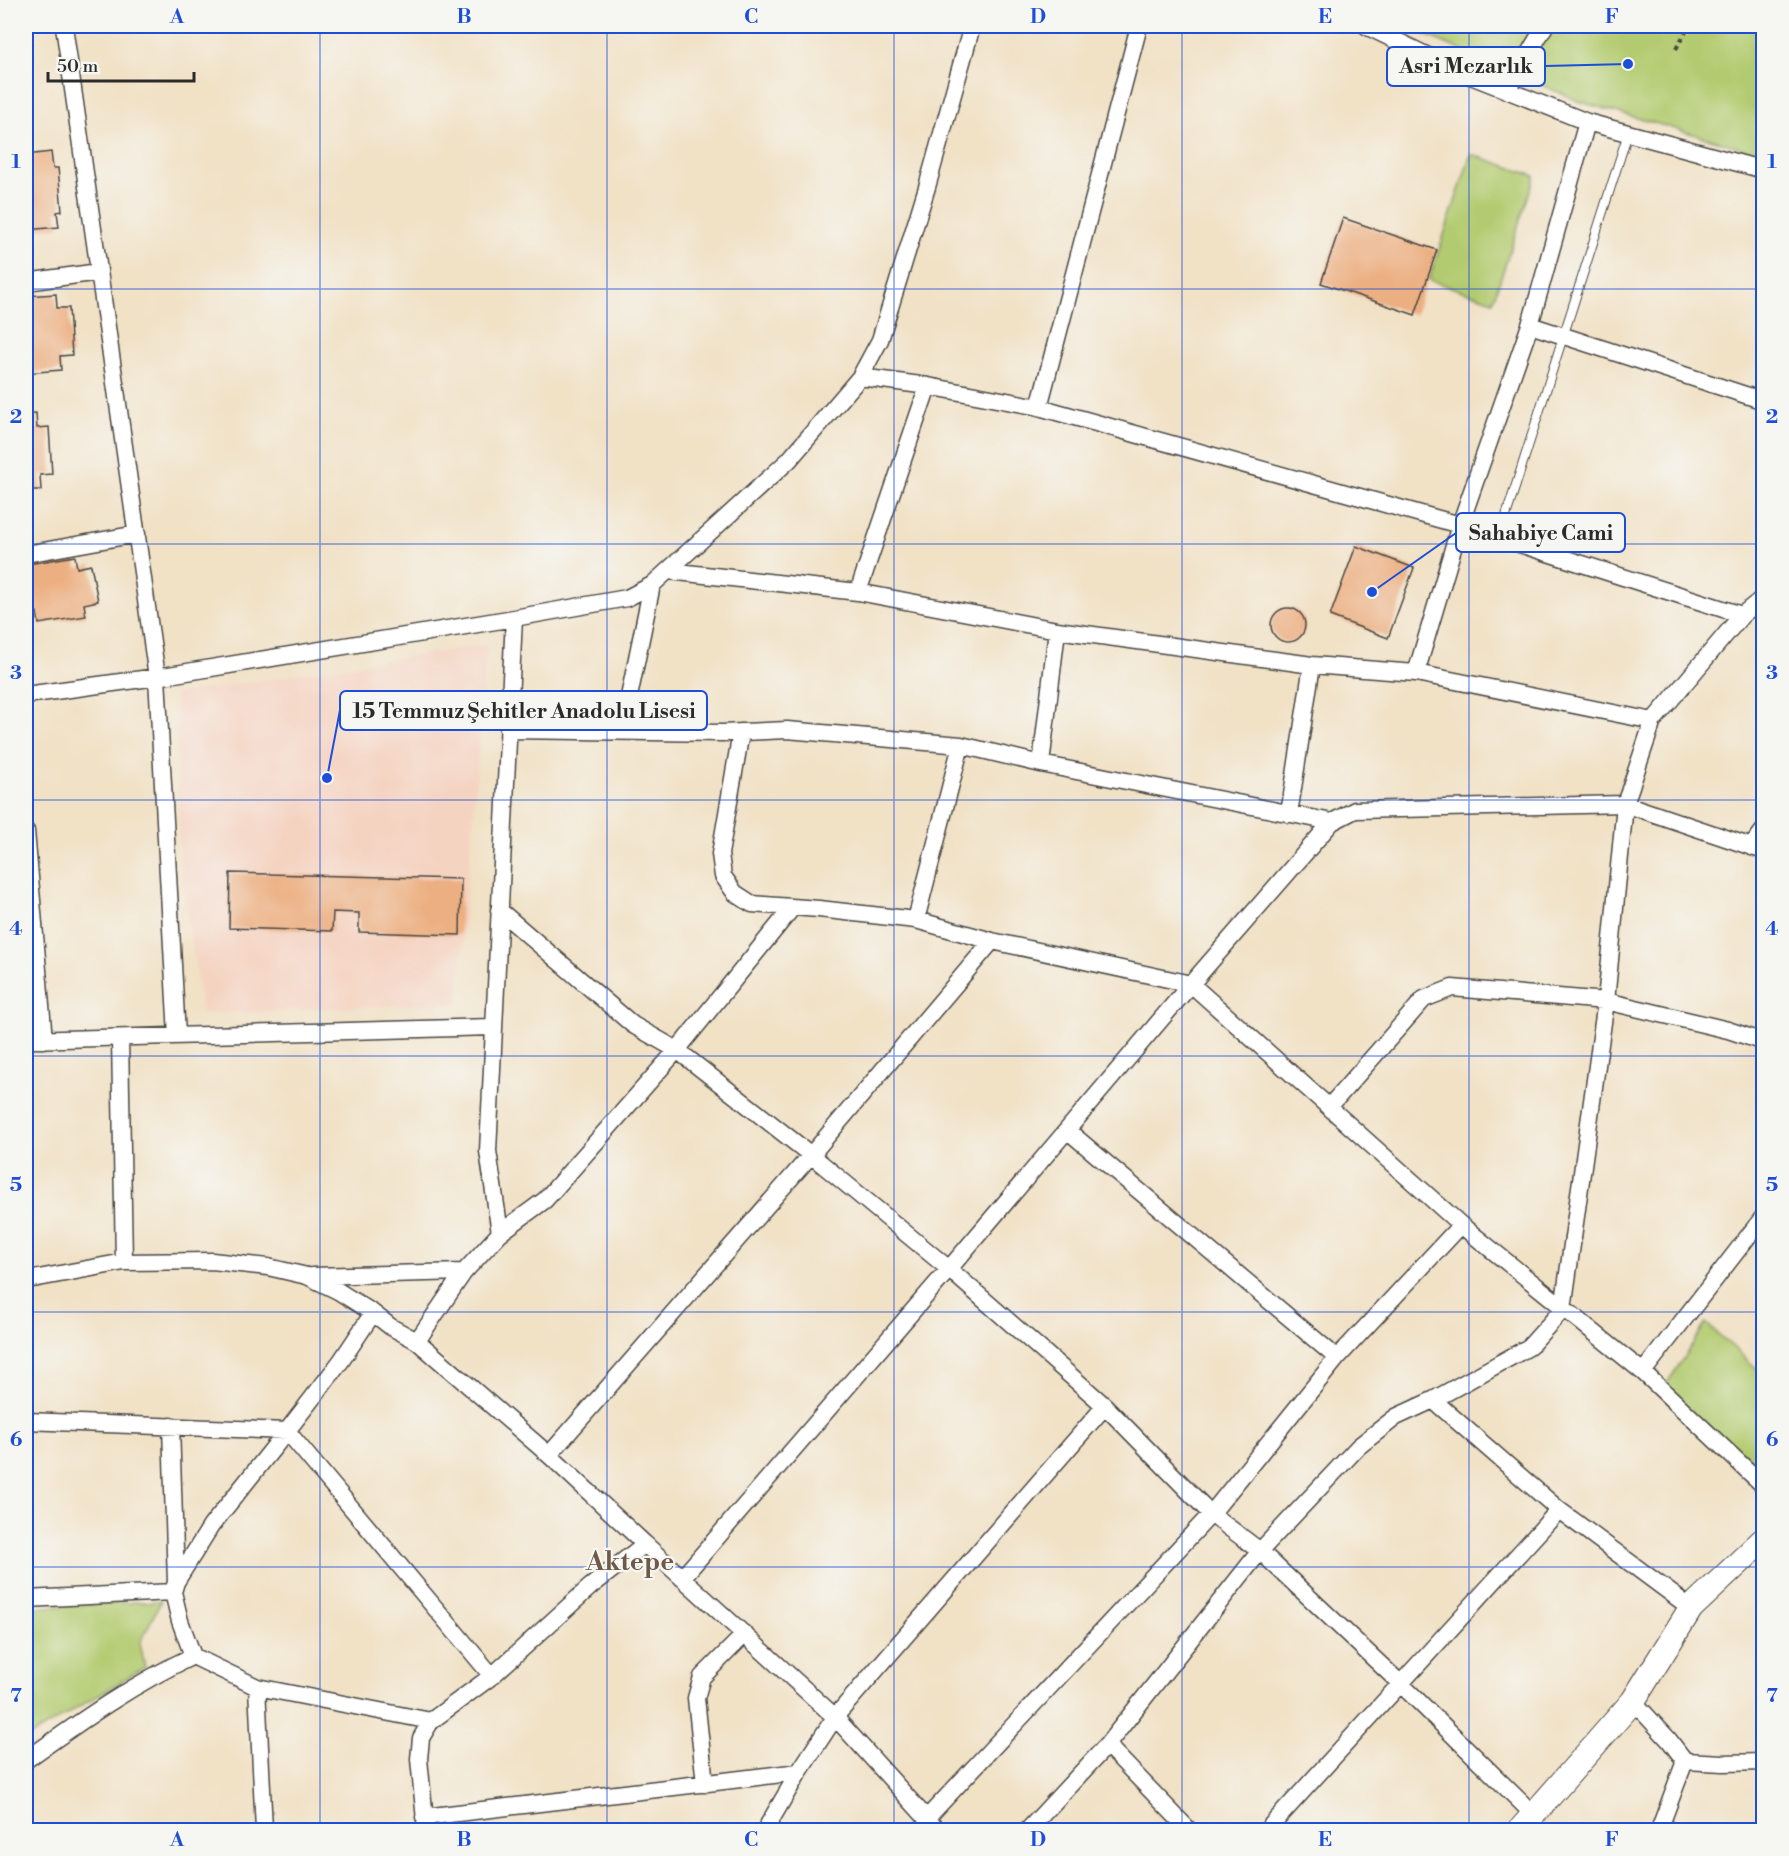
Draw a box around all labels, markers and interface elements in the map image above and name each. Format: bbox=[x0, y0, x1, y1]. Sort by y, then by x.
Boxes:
text: A bbox=[169, 5, 185, 30]
text: B bbox=[456, 5, 472, 30]
text: C bbox=[744, 5, 758, 30]
text: D bbox=[1030, 5, 1046, 30]
text: E bbox=[1318, 5, 1332, 30]
text: F bbox=[1605, 5, 1619, 30]
scale bar bbox=[48, 45, 194, 83]
callout: Asri Mezarlık bbox=[1387, 47, 1545, 86]
text: Asri Mezarlık bbox=[1398, 54, 1534, 80]
text: 50 m bbox=[57, 55, 99, 78]
text: 1 bbox=[11, 150, 21, 175]
text: 1 bbox=[1767, 150, 1777, 175]
text: 2 bbox=[10, 405, 22, 430]
text: 2 bbox=[1766, 405, 1778, 430]
callout: Sahabiye Cami bbox=[1456, 513, 1625, 552]
text: Sahabiye Cami bbox=[1469, 521, 1614, 547]
text: 3 bbox=[10, 661, 22, 686]
text: 3 bbox=[1766, 661, 1778, 686]
callout: 15 Temmuz Şehitler Anadolu Lisesi bbox=[340, 691, 707, 730]
text: 15 Temmuz Şehitler Anadolu Lisesi bbox=[352, 699, 696, 725]
text: 4 bbox=[9, 917, 23, 942]
text: 4 bbox=[1765, 917, 1779, 942]
text: 5 bbox=[10, 1173, 22, 1198]
text: 5 bbox=[1766, 1173, 1778, 1198]
text: 6 bbox=[10, 1428, 23, 1453]
text: 6 bbox=[1766, 1428, 1779, 1453]
district label: Aktepe bbox=[585, 1546, 674, 1578]
text: 7 bbox=[10, 1684, 22, 1709]
text: 7 bbox=[1766, 1684, 1778, 1709]
text: A bbox=[169, 1828, 185, 1853]
text: B bbox=[456, 1828, 472, 1853]
text: C bbox=[744, 1828, 758, 1853]
text: D bbox=[1030, 1828, 1046, 1853]
text: E bbox=[1318, 1828, 1332, 1853]
text: F bbox=[1605, 1828, 1619, 1853]

